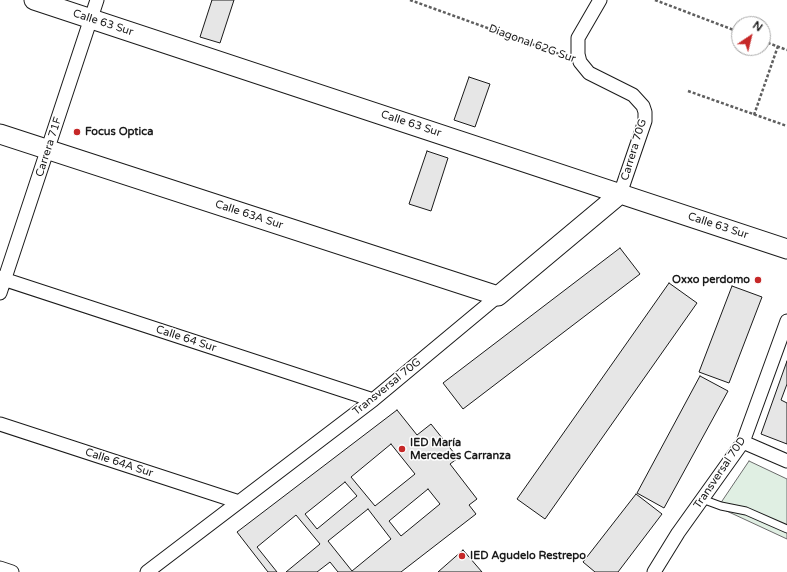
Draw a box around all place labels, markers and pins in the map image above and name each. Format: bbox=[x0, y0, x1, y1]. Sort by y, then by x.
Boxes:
place label: Focus Optica bbox=[85, 125, 153, 139]
marker: Focus Optica bbox=[72, 127, 82, 137]
place label: Oxxo perdomo bbox=[672, 273, 750, 287]
marker: Oxxo perdomo bbox=[753, 275, 763, 285]
place label: IED María Mercedes Carranza bbox=[410, 436, 511, 462]
marker: IED María Mercedes Carranza bbox=[397, 444, 407, 454]
place label: IED Agudelo Restrepo bbox=[470, 549, 586, 563]
marker: IED Agudelo Restrepo bbox=[457, 551, 467, 561]

